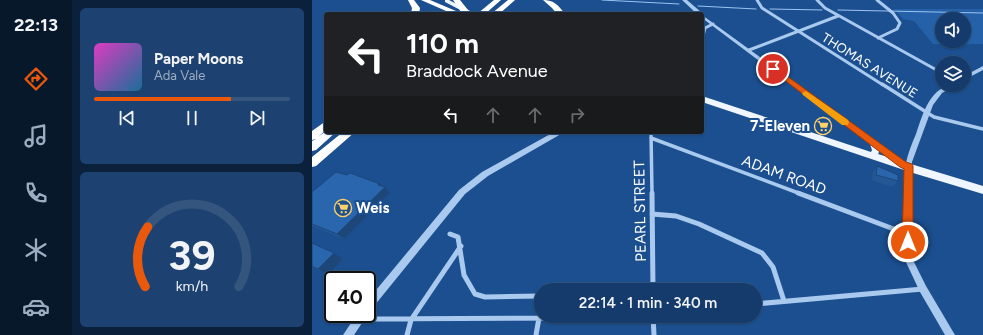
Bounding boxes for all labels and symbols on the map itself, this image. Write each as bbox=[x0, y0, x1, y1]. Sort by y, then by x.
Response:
street label: THOMAS AVENUE bbox=[819, 30, 920, 101]
pin bbox=[756, 52, 790, 86]
supermarket icon: 7-Eleven bbox=[813, 116, 833, 136]
place label: 7-Eleven bbox=[750, 117, 810, 135]
street label: ADAM ROAD bbox=[739, 151, 829, 199]
street label: PEARL STREET bbox=[630, 159, 650, 262]
supermarket icon: Weis bbox=[333, 198, 353, 218]
place label: Weis bbox=[356, 199, 389, 217]
position arrow bbox=[887, 221, 929, 263]
speed limit sign: 40 bbox=[324, 271, 376, 323]

